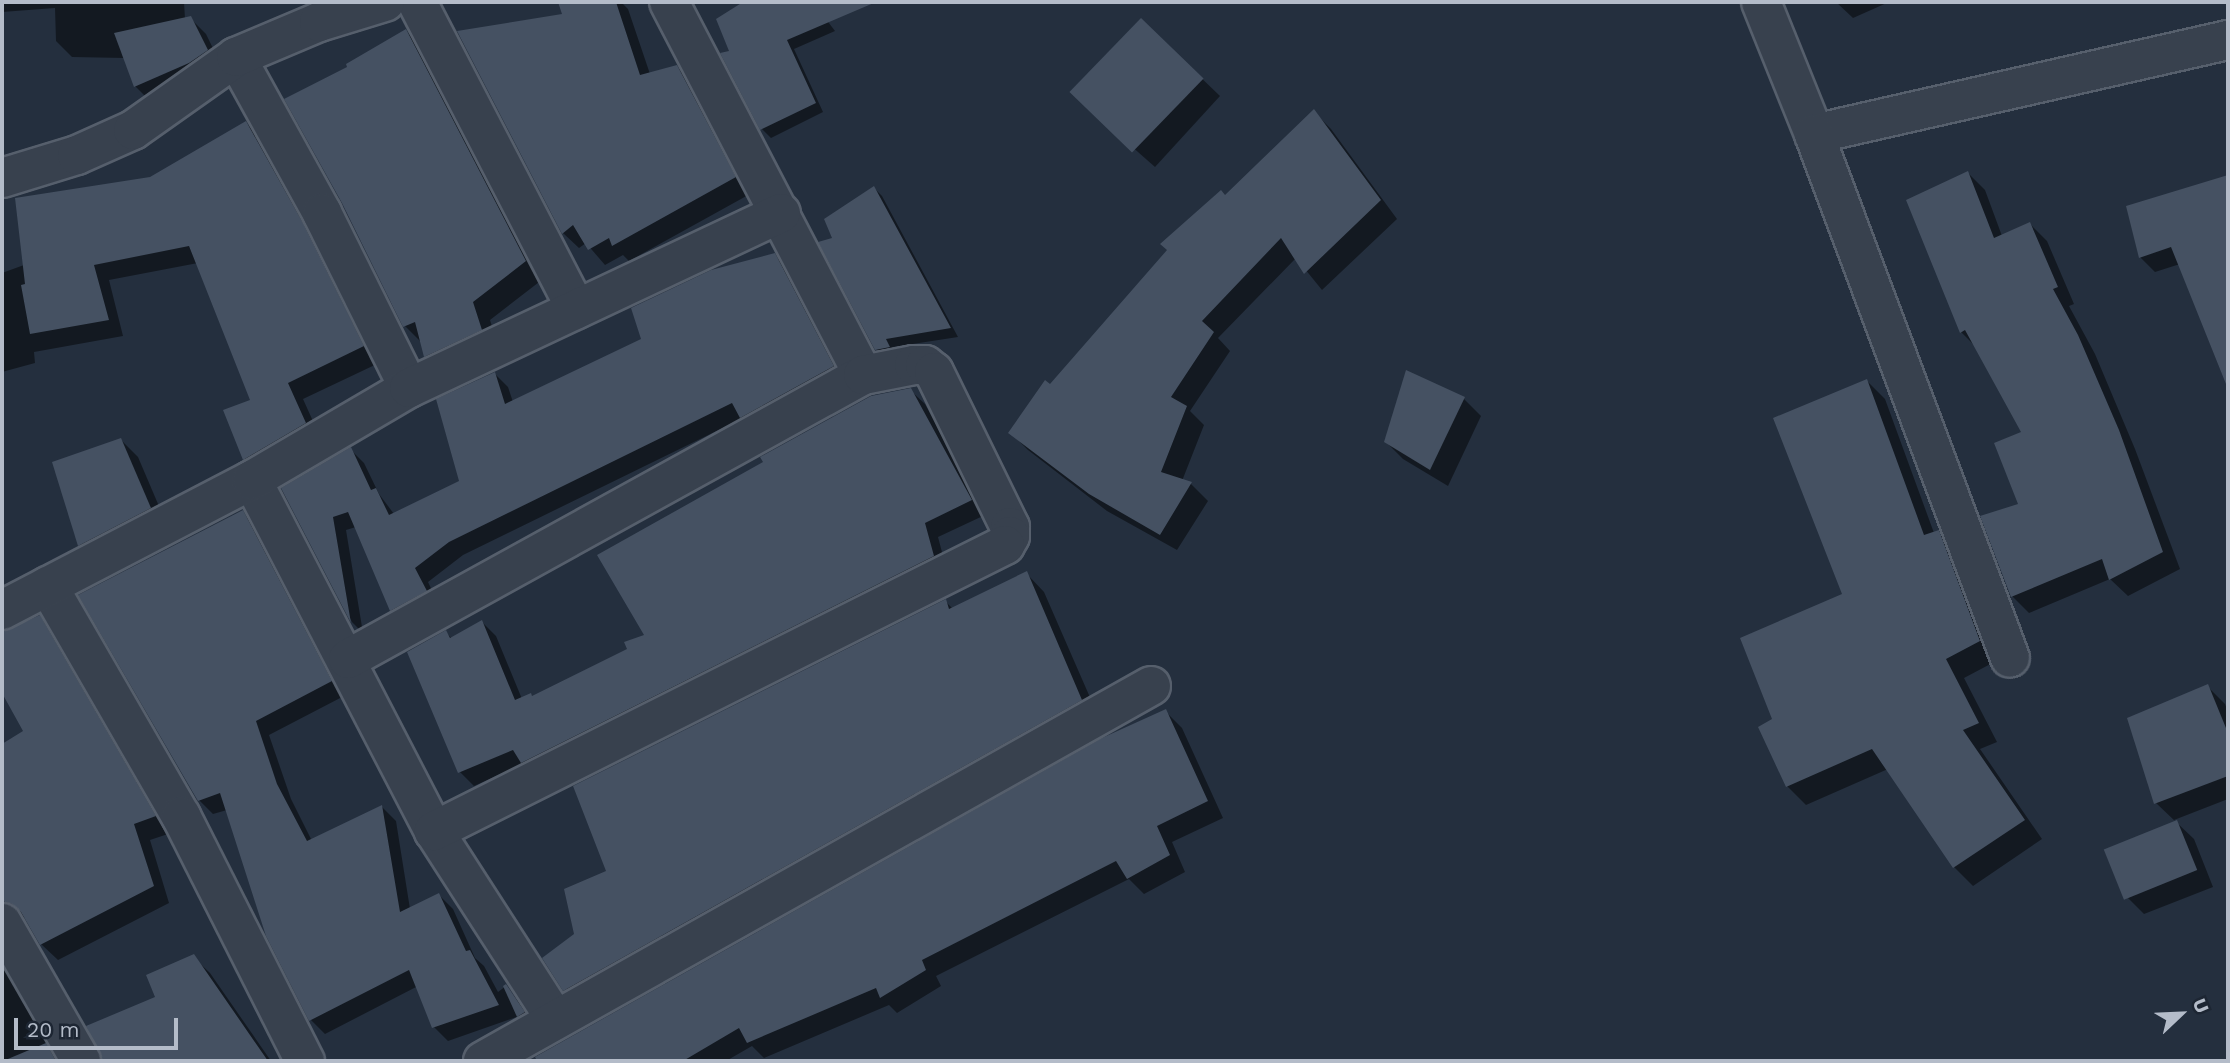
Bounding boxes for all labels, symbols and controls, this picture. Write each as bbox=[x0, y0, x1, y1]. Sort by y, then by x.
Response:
north arrow bbox=[2146, 979, 2216, 1049]
text: U bbox=[2188, 995, 2214, 1016]
scale bar bbox=[18, 1004, 182, 1048]
text: 20 m bbox=[27, 1017, 79, 1042]

